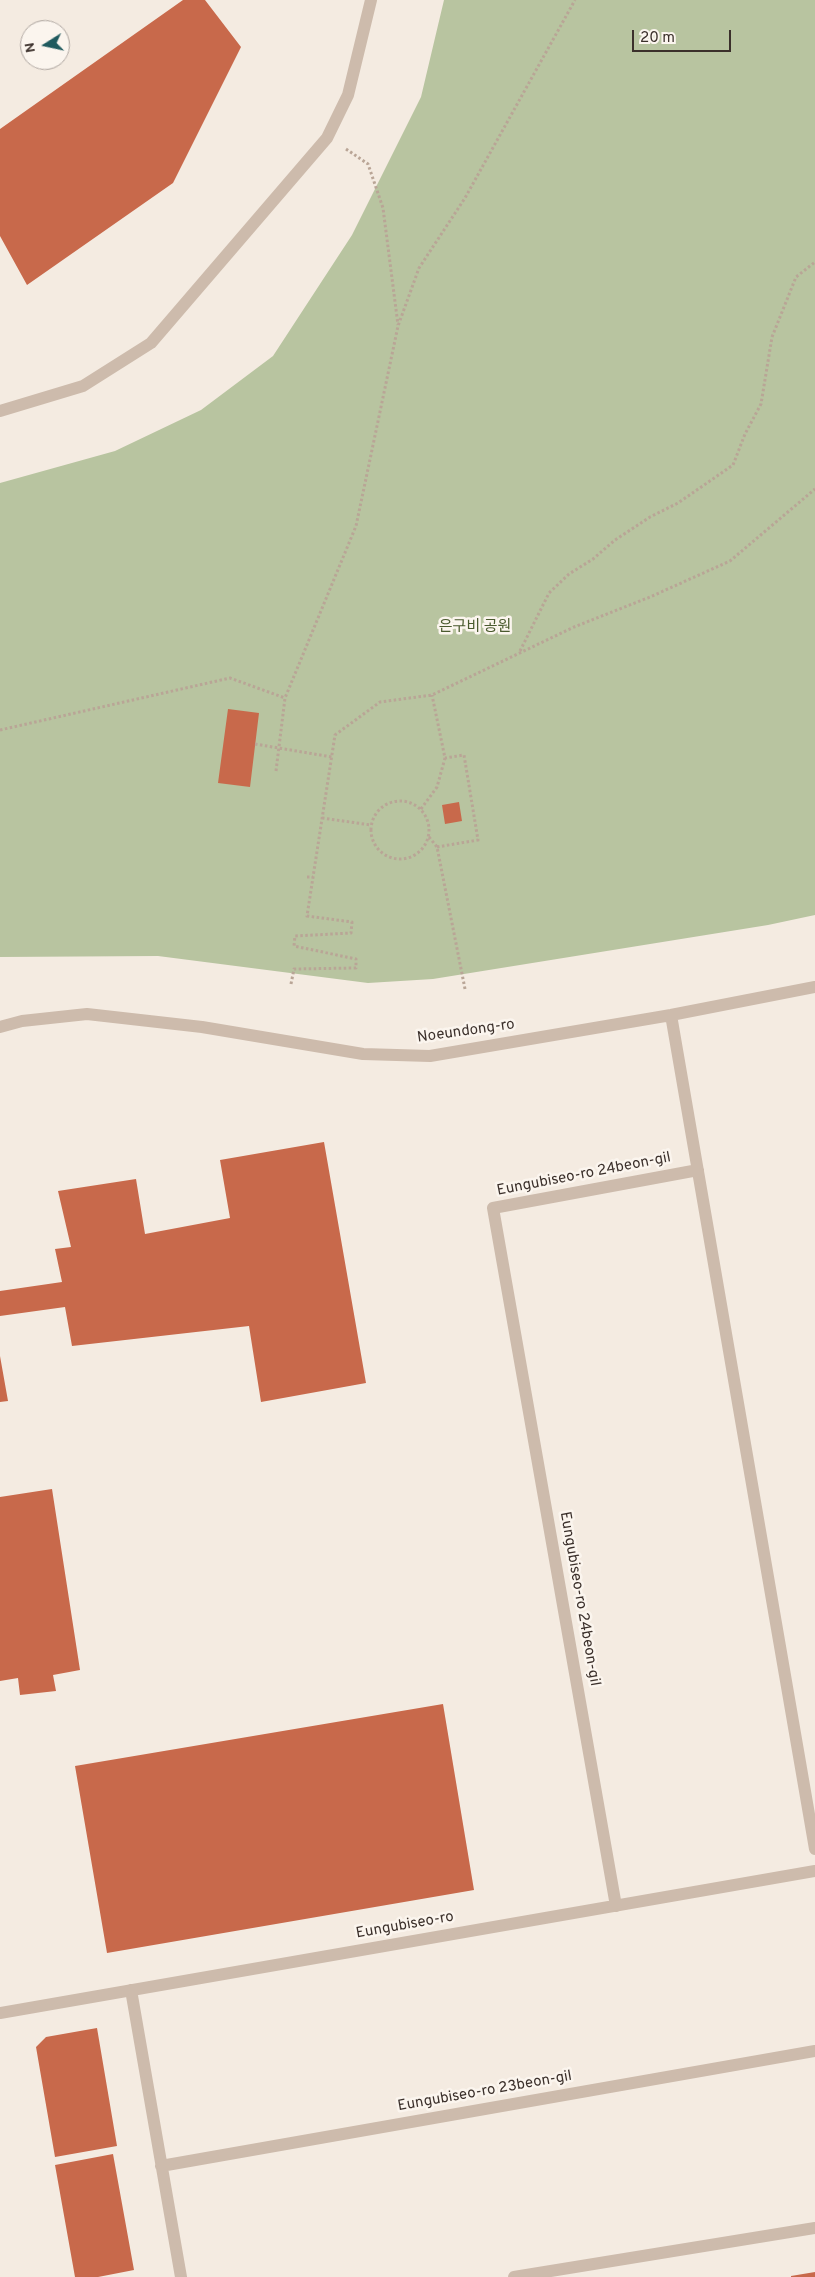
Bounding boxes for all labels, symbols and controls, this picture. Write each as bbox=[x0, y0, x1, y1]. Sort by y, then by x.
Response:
north arrow bbox=[20, 20, 70, 70]
scale bar bbox=[635, 20, 734, 52]
text: 20 m bbox=[640, 29, 675, 48]
text: N bbox=[21, 41, 40, 54]
park label: 은구비 공원 bbox=[439, 619, 511, 637]
street label: Noeundong-ro bbox=[416, 1016, 516, 1048]
street label: Eungubiseo-ro 24beon-gil bbox=[496, 1149, 672, 1201]
street label: Eungubiseo-ro 24beon-gil bbox=[555, 1510, 603, 1688]
street label: Eungubiseo-ro bbox=[355, 1909, 455, 1943]
street label: Eungubiseo-ro 23beon-gil bbox=[397, 2068, 573, 2116]

